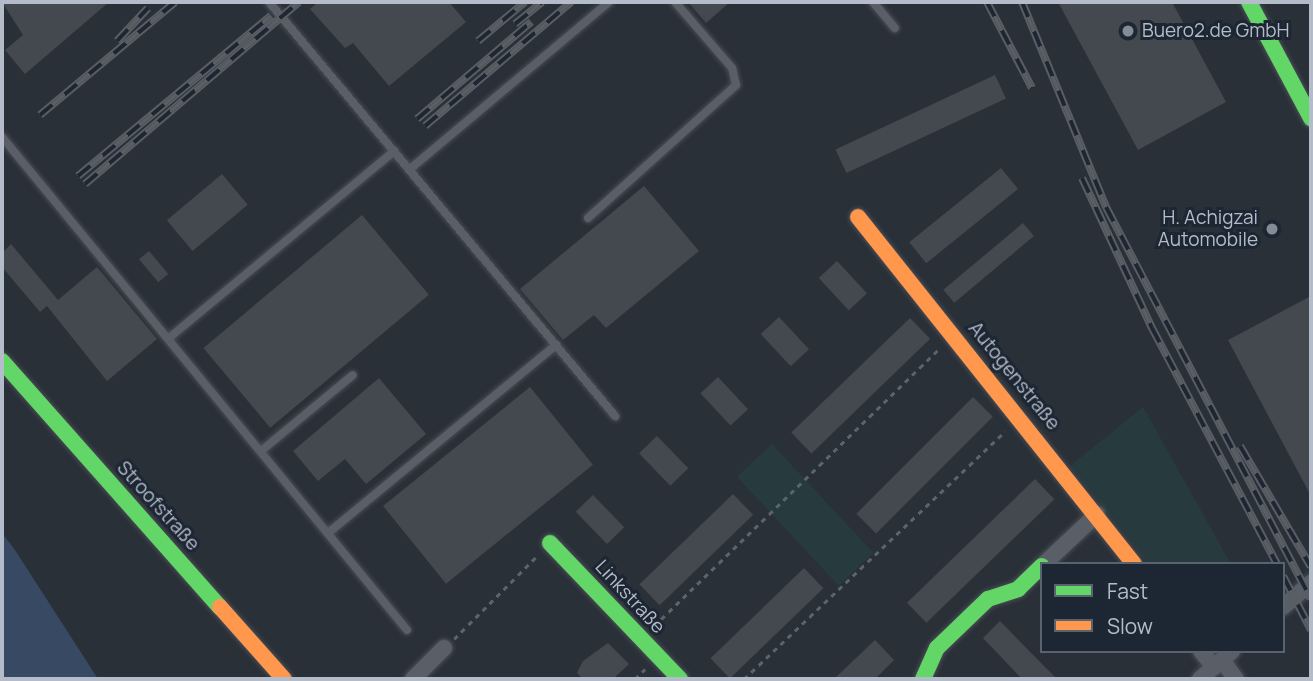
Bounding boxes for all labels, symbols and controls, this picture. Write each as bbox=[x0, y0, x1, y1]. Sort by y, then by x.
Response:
place label: Buero2.de GmbH bbox=[1142, 20, 1290, 42]
marker: Buero2.de GmbH bbox=[1120, 23, 1136, 39]
place label: H. Achigzai Automobile bbox=[1158, 207, 1258, 251]
marker: H. Achigzai Automobile bbox=[1264, 221, 1280, 237]
street label: Autogenstraße bbox=[964, 317, 1064, 435]
street label: Stroofstraße bbox=[112, 457, 204, 555]
street label: Linkstraße bbox=[590, 556, 670, 638]
legend bbox=[1040, 562, 1285, 653]
text: Fast bbox=[1107, 577, 1148, 605]
text: Slow bbox=[1107, 612, 1153, 640]

